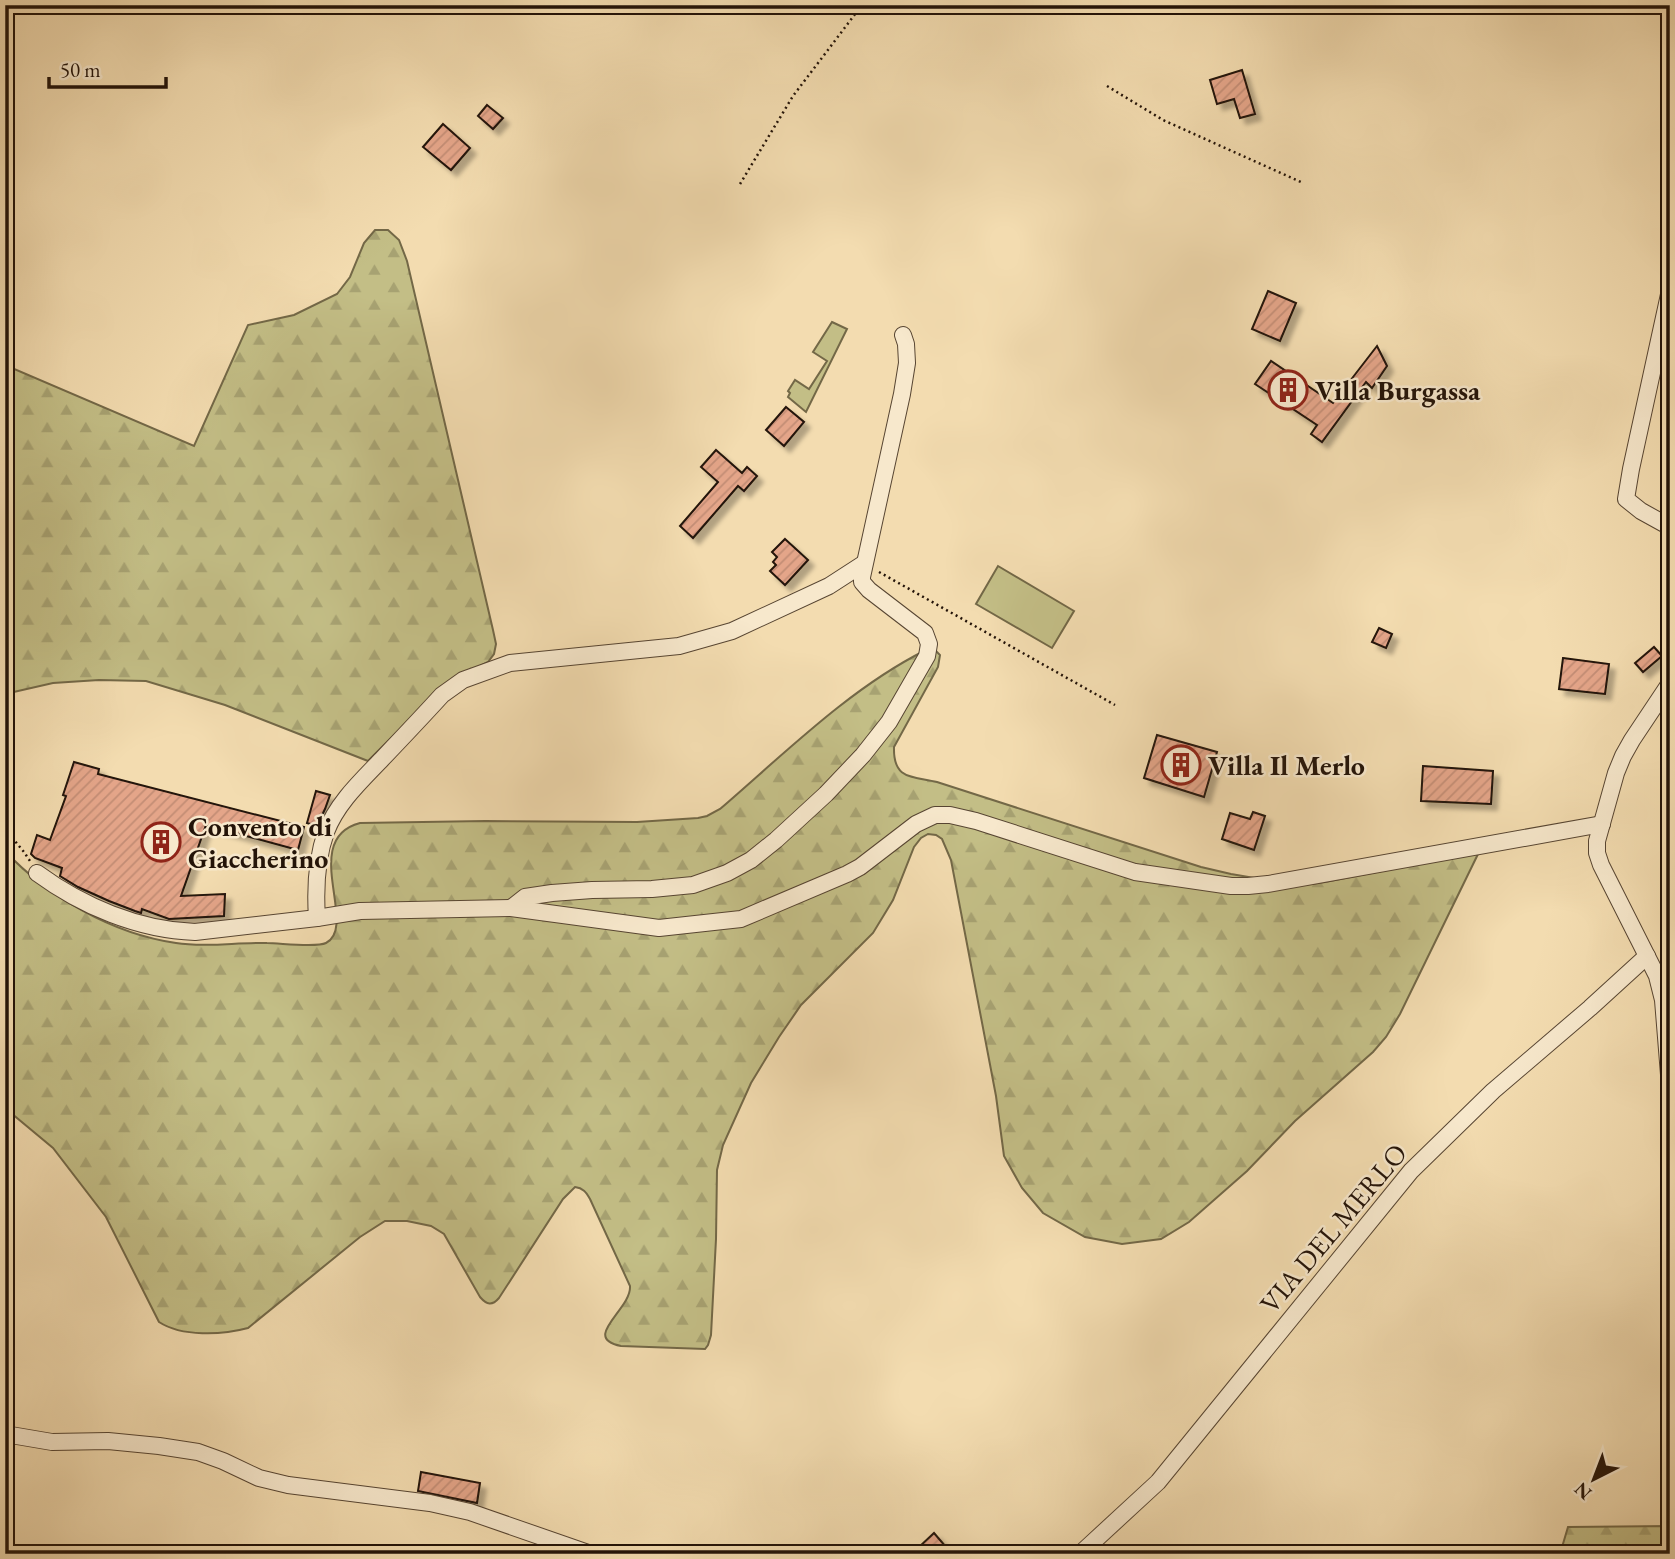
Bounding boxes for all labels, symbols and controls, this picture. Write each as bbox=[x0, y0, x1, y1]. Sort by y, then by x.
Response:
scale bar bbox=[49, 46, 166, 90]
text: 50 m bbox=[60, 56, 101, 83]
building icon: Villa Burgassa bbox=[1267, 369, 1309, 411]
place label: Villa Burgassa bbox=[1315, 372, 1481, 408]
building icon: Villa Il Merlo bbox=[1160, 744, 1202, 786]
place label: Villa Il Merlo bbox=[1208, 747, 1365, 783]
place label: Convento di Giaccherino bbox=[188, 808, 332, 876]
building icon: Convento di Giaccherino bbox=[140, 821, 182, 863]
street label: VIA DEL MERLO bbox=[1251, 1136, 1415, 1320]
north arrow bbox=[1560, 1444, 1630, 1514]
text: N bbox=[1568, 1476, 1597, 1506]

